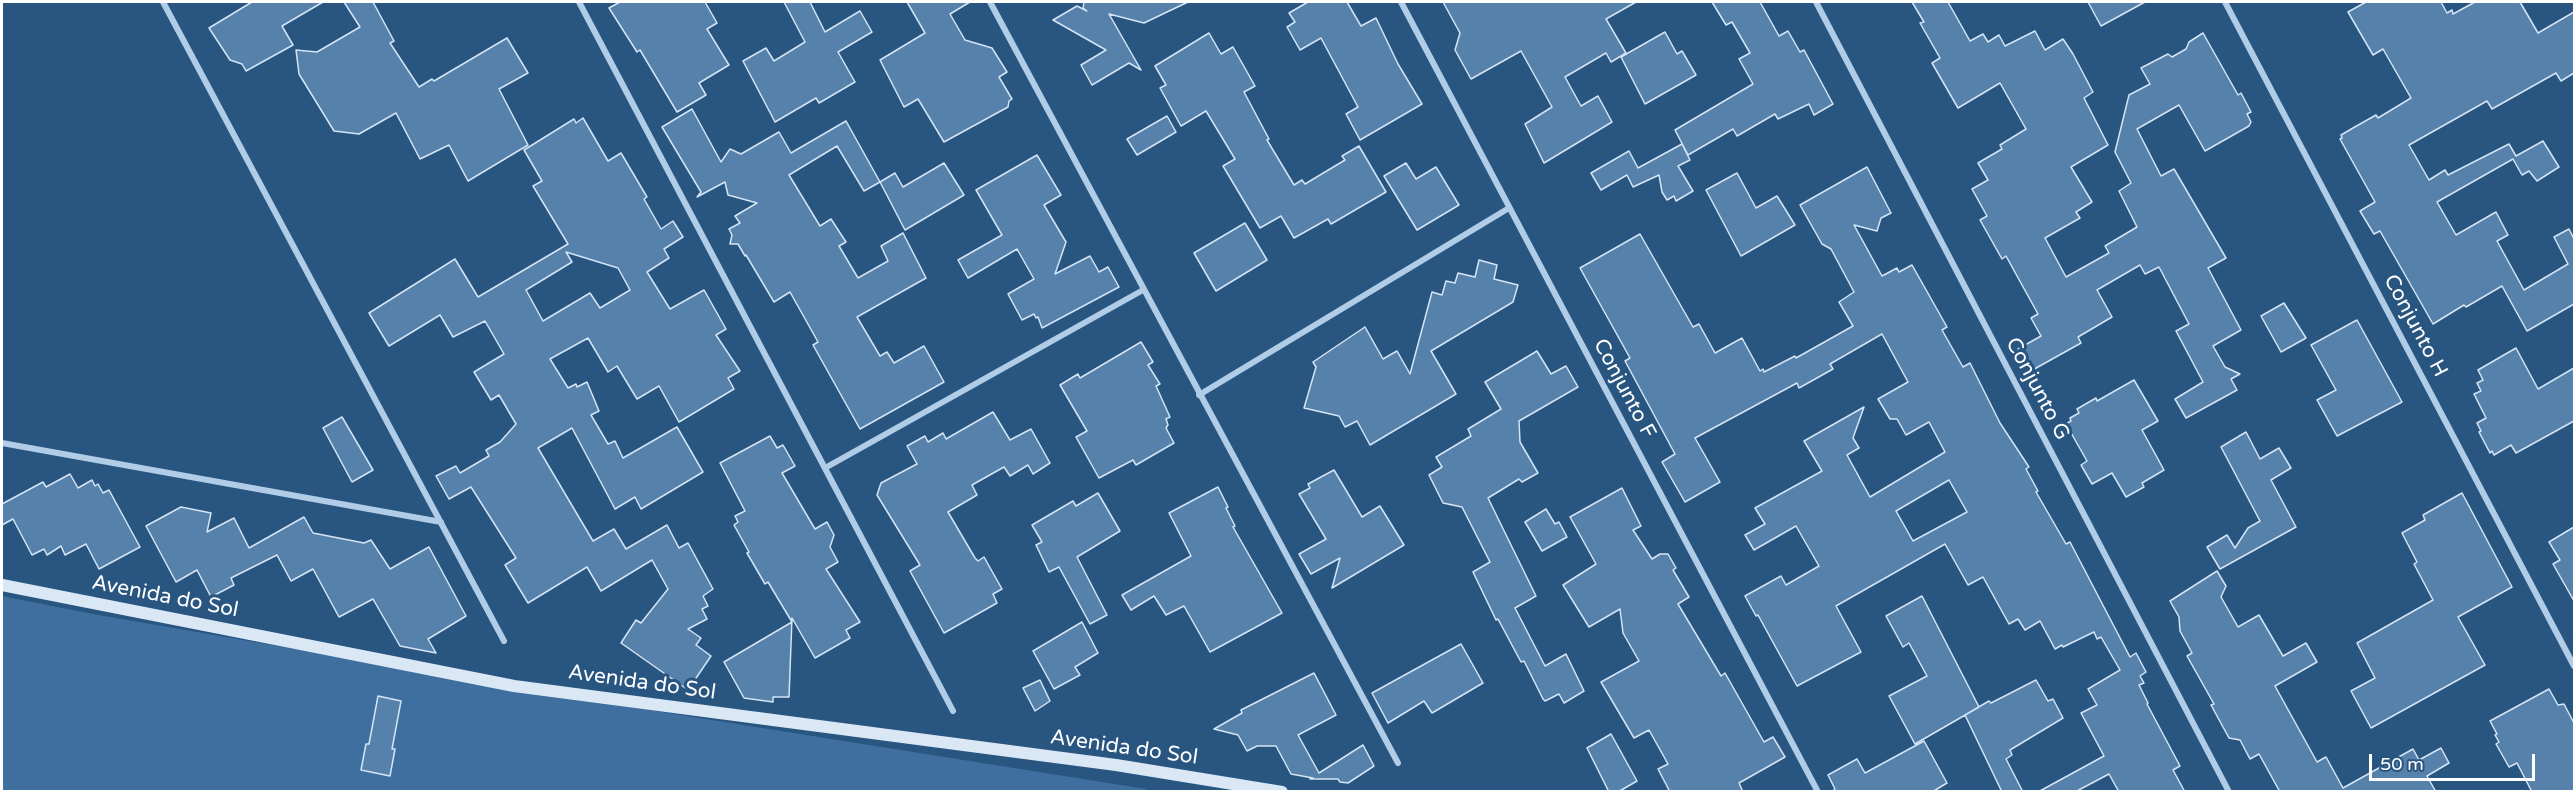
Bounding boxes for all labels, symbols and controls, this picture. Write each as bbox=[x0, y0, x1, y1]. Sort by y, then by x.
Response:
street label: Conjunto H bbox=[2377, 270, 2453, 382]
street label: Conjunto G bbox=[1999, 333, 2075, 445]
street label: Conjunto F bbox=[1587, 335, 1661, 443]
street label: Avenida do Sol bbox=[90, 570, 240, 624]
street label: Avenida do Sol bbox=[567, 660, 717, 706]
street label: Avenida do Sol bbox=[1049, 725, 1199, 771]
scale bar bbox=[2372, 742, 2538, 780]
text: 50 m bbox=[2380, 753, 2424, 775]

